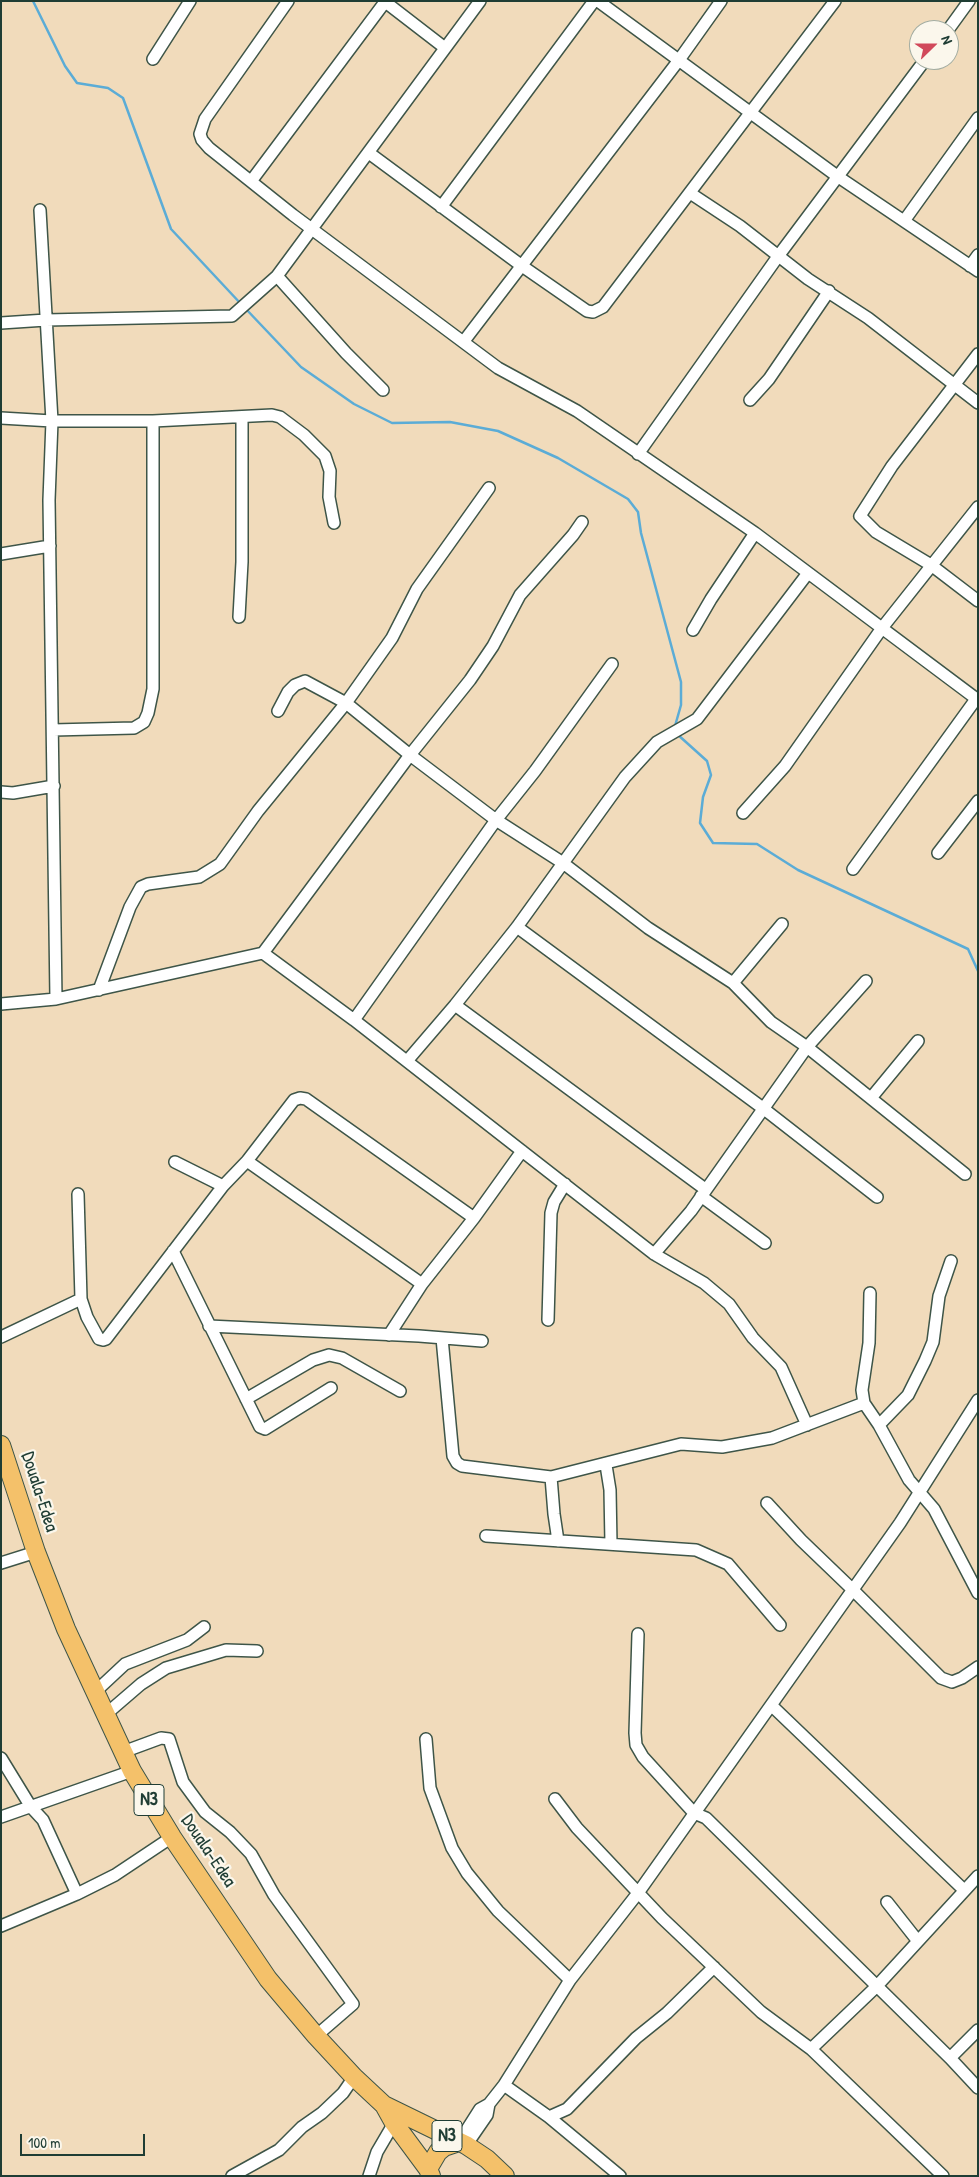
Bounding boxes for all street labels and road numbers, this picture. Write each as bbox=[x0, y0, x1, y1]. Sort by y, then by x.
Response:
street label: Douala-Edea bbox=[15, 1449, 63, 1535]
road number: N3 bbox=[134, 1784, 164, 1816]
street label: Douala-Edea bbox=[175, 1810, 241, 1892]
road number: N3 bbox=[432, 2120, 462, 2152]

